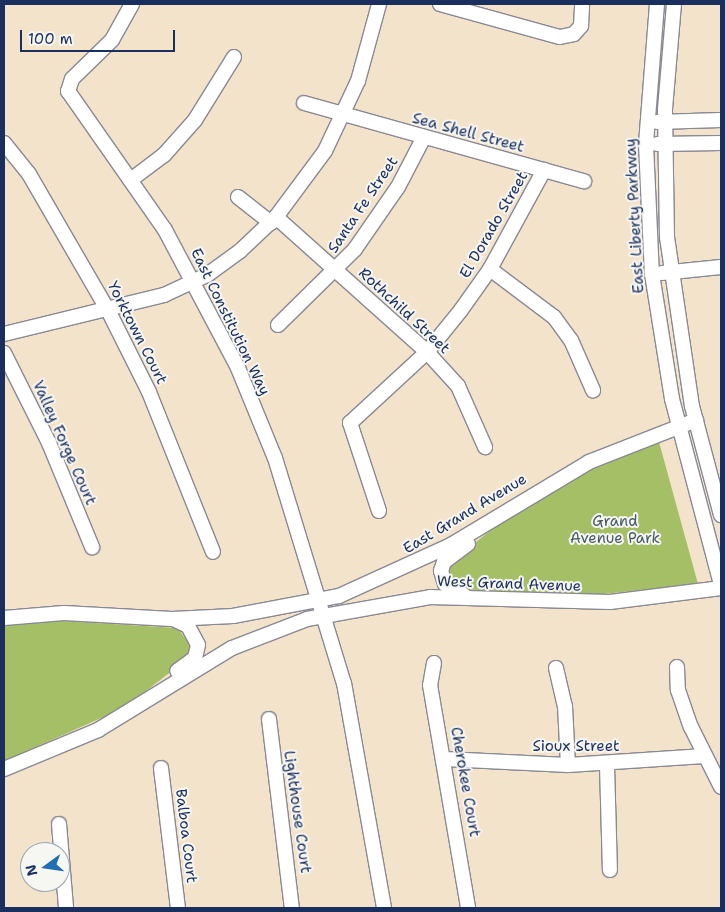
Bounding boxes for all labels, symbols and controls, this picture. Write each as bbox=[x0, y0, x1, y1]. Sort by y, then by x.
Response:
scale bar bbox=[22, 20, 178, 52]
text: 100 m bbox=[28, 29, 73, 49]
street label: Sea Shell Street bbox=[410, 109, 526, 157]
street label: East Liberty Parkway bbox=[622, 138, 648, 294]
street label: Santa Fe Street bbox=[324, 153, 402, 257]
street label: El Dorado Street bbox=[456, 168, 532, 282]
street label: East Constitution Way bbox=[186, 245, 274, 399]
street label: Rothchild Street bbox=[355, 264, 453, 358]
street label: Yorktown Court bbox=[103, 278, 171, 388]
street label: Valley Forge Court bbox=[28, 378, 100, 508]
street label: East Grand Avenue bbox=[400, 470, 530, 558]
park label: Grand Avenue Park bbox=[570, 512, 660, 547]
street label: West Grand Avenue bbox=[437, 572, 581, 596]
street label: Cherokee Court bbox=[446, 726, 484, 838]
street label: Sioux Street bbox=[532, 738, 620, 756]
street label: Lighthouse Court bbox=[279, 750, 315, 874]
street label: Balboa Court bbox=[171, 788, 201, 884]
north arrow bbox=[20, 842, 70, 892]
text: N bbox=[21, 863, 41, 878]

